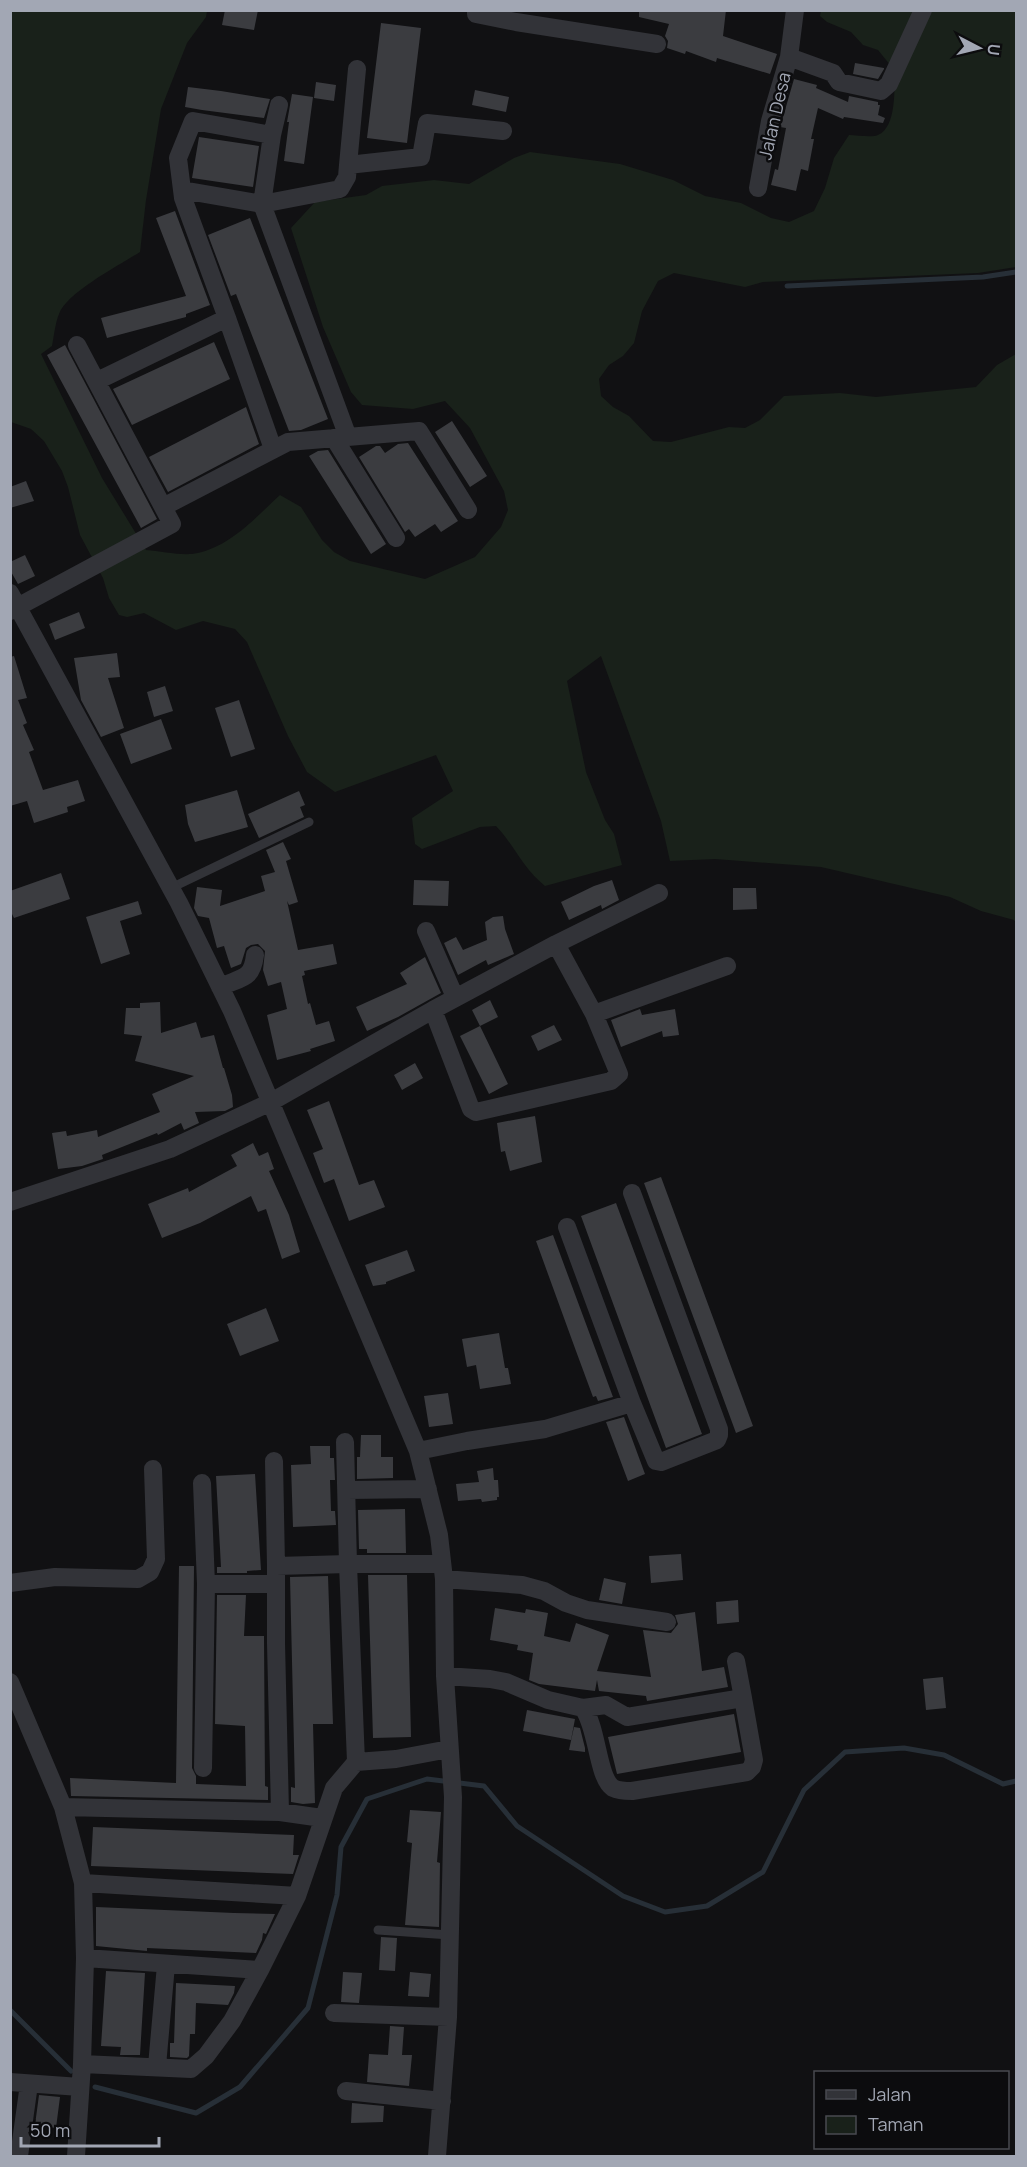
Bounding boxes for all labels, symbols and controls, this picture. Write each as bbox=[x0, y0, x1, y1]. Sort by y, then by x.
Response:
north arrow bbox=[949, 18, 1009, 78]
text: U bbox=[982, 43, 1006, 57]
street label: Jalan Desa bbox=[752, 70, 796, 162]
legend bbox=[814, 2071, 1009, 2149]
text: Jalan bbox=[868, 2082, 911, 2106]
scale bar bbox=[21, 2110, 159, 2148]
text: Taman bbox=[868, 2112, 923, 2136]
text: 50 m bbox=[30, 2118, 70, 2142]

